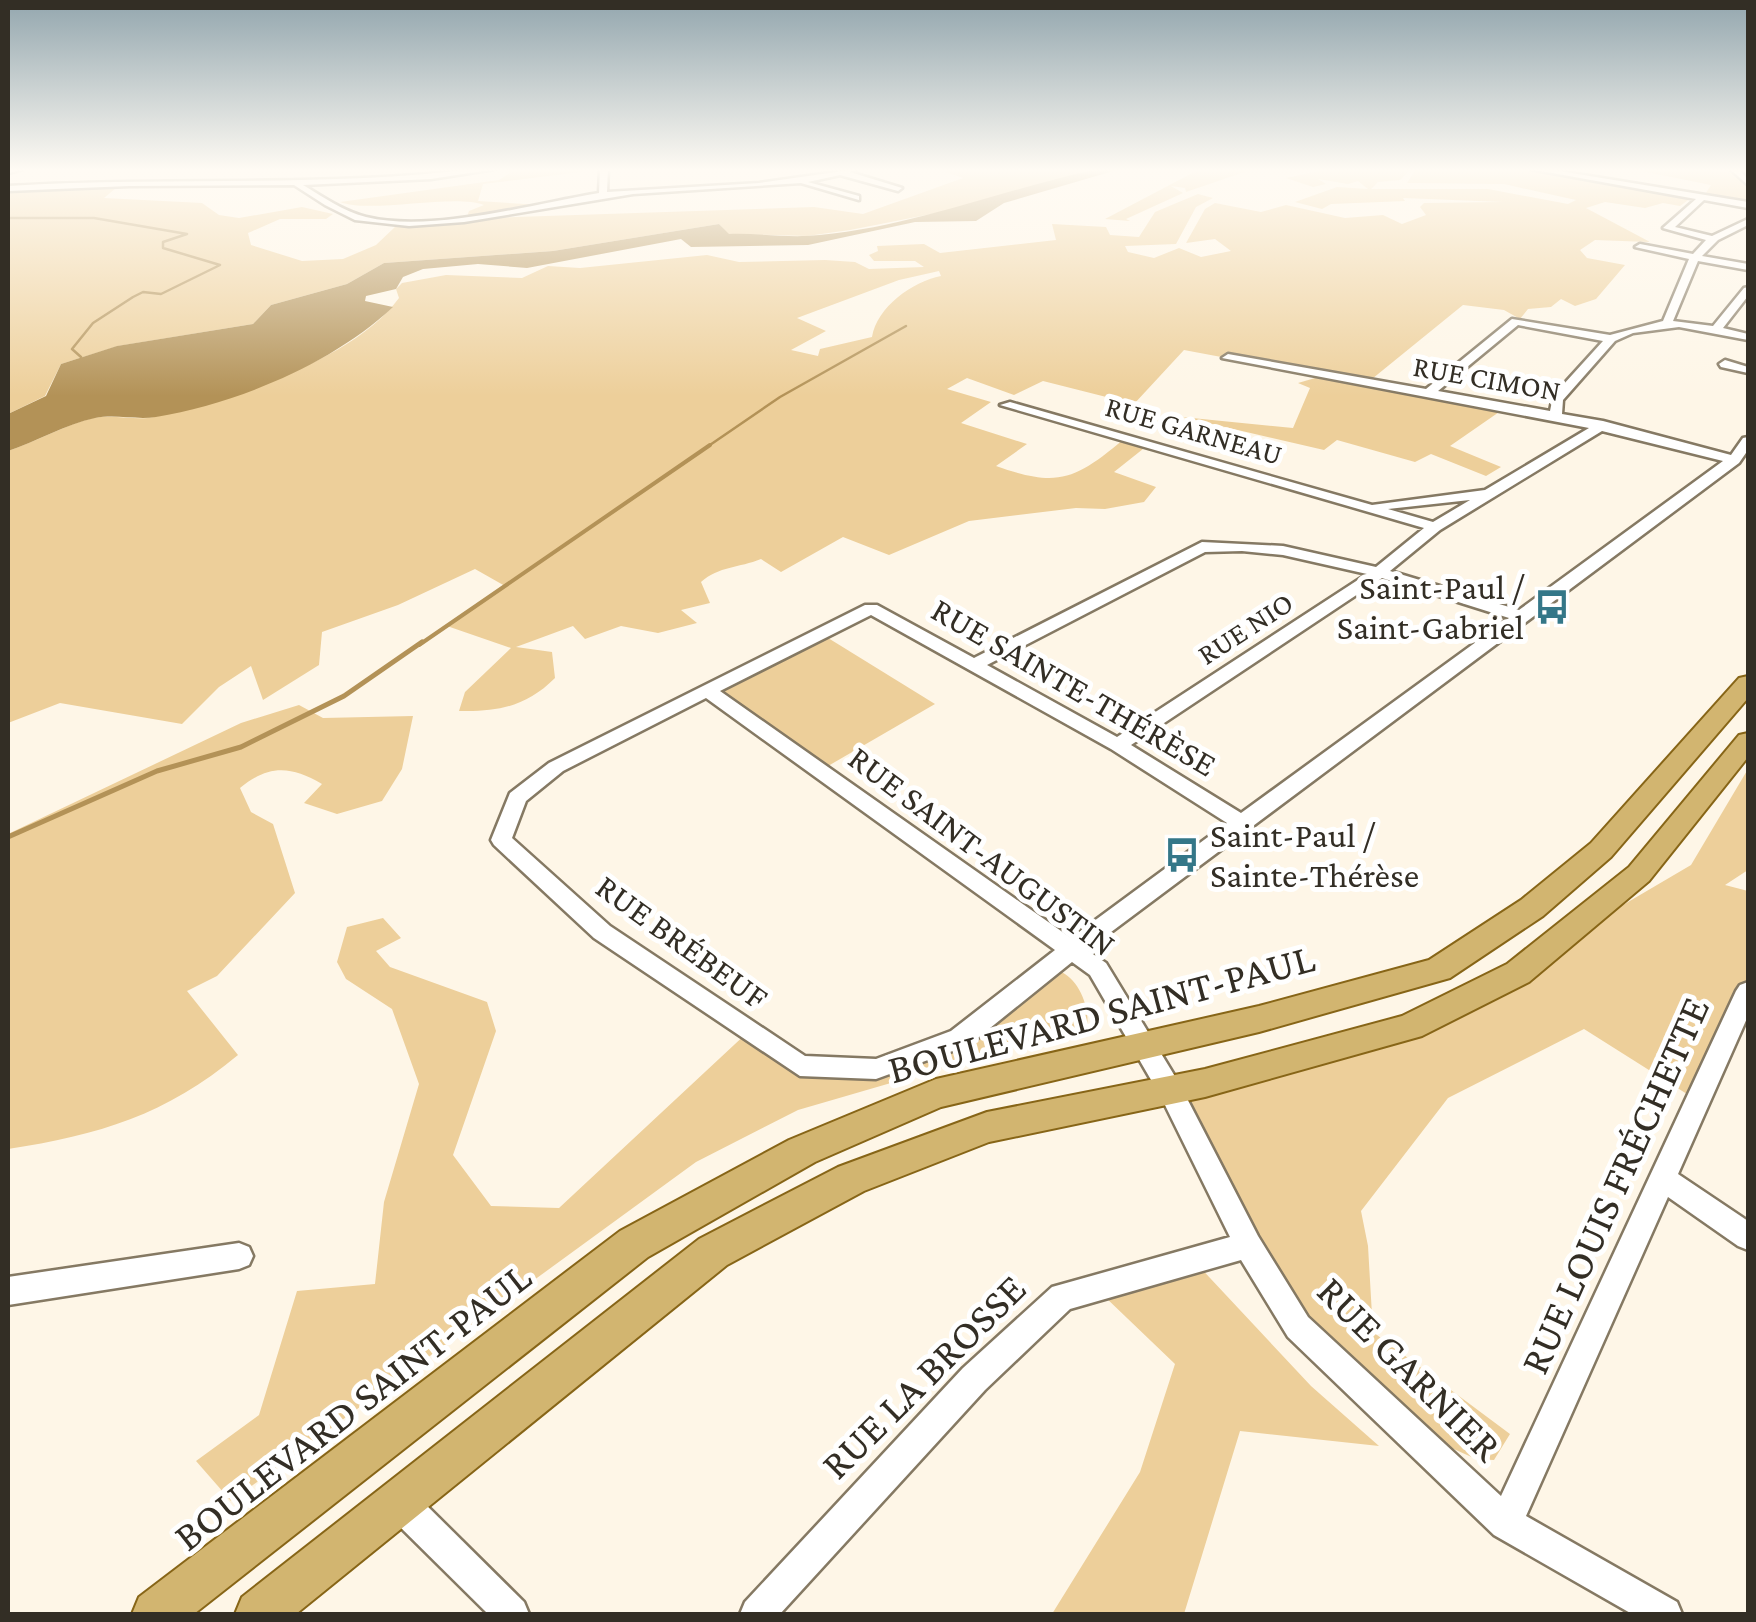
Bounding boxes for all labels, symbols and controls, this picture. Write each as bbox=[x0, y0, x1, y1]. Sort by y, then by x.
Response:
street label: RUE CIMON bbox=[1411, 349, 1563, 407]
street label: RUE GARNEAU bbox=[1102, 389, 1286, 471]
place label: Saint-Paul / Saint-Gabriel bbox=[1337, 568, 1525, 647]
street label: RUE NIO bbox=[1191, 585, 1299, 671]
bus stop icon: Saint-Paul / Saint-Gabriel bbox=[1533, 588, 1571, 626]
street label: RUE SAINTE-THÉRÈSE bbox=[925, 590, 1223, 784]
street label: RUE SAINT-AUGUSTIN bbox=[841, 738, 1123, 964]
place label: Saint-Paul / Sainte-Thérèse bbox=[1210, 816, 1419, 895]
bus stop icon: Saint-Paul / Sainte-Thérèse bbox=[1163, 836, 1201, 874]
street label: RUE BRÉBEUF bbox=[589, 867, 775, 1017]
street label: BOULEVARD SAINT-PAUL bbox=[883, 933, 1319, 1093]
street label: RUE LOUIS FRÉCHETTE bbox=[1510, 989, 1718, 1381]
street label: BOULEVARD SAINT-PAUL bbox=[164, 1252, 540, 1560]
street label: RUE LA BROSSE bbox=[811, 1264, 1035, 1488]
street label: RUE GARNIER bbox=[1308, 1266, 1512, 1470]

